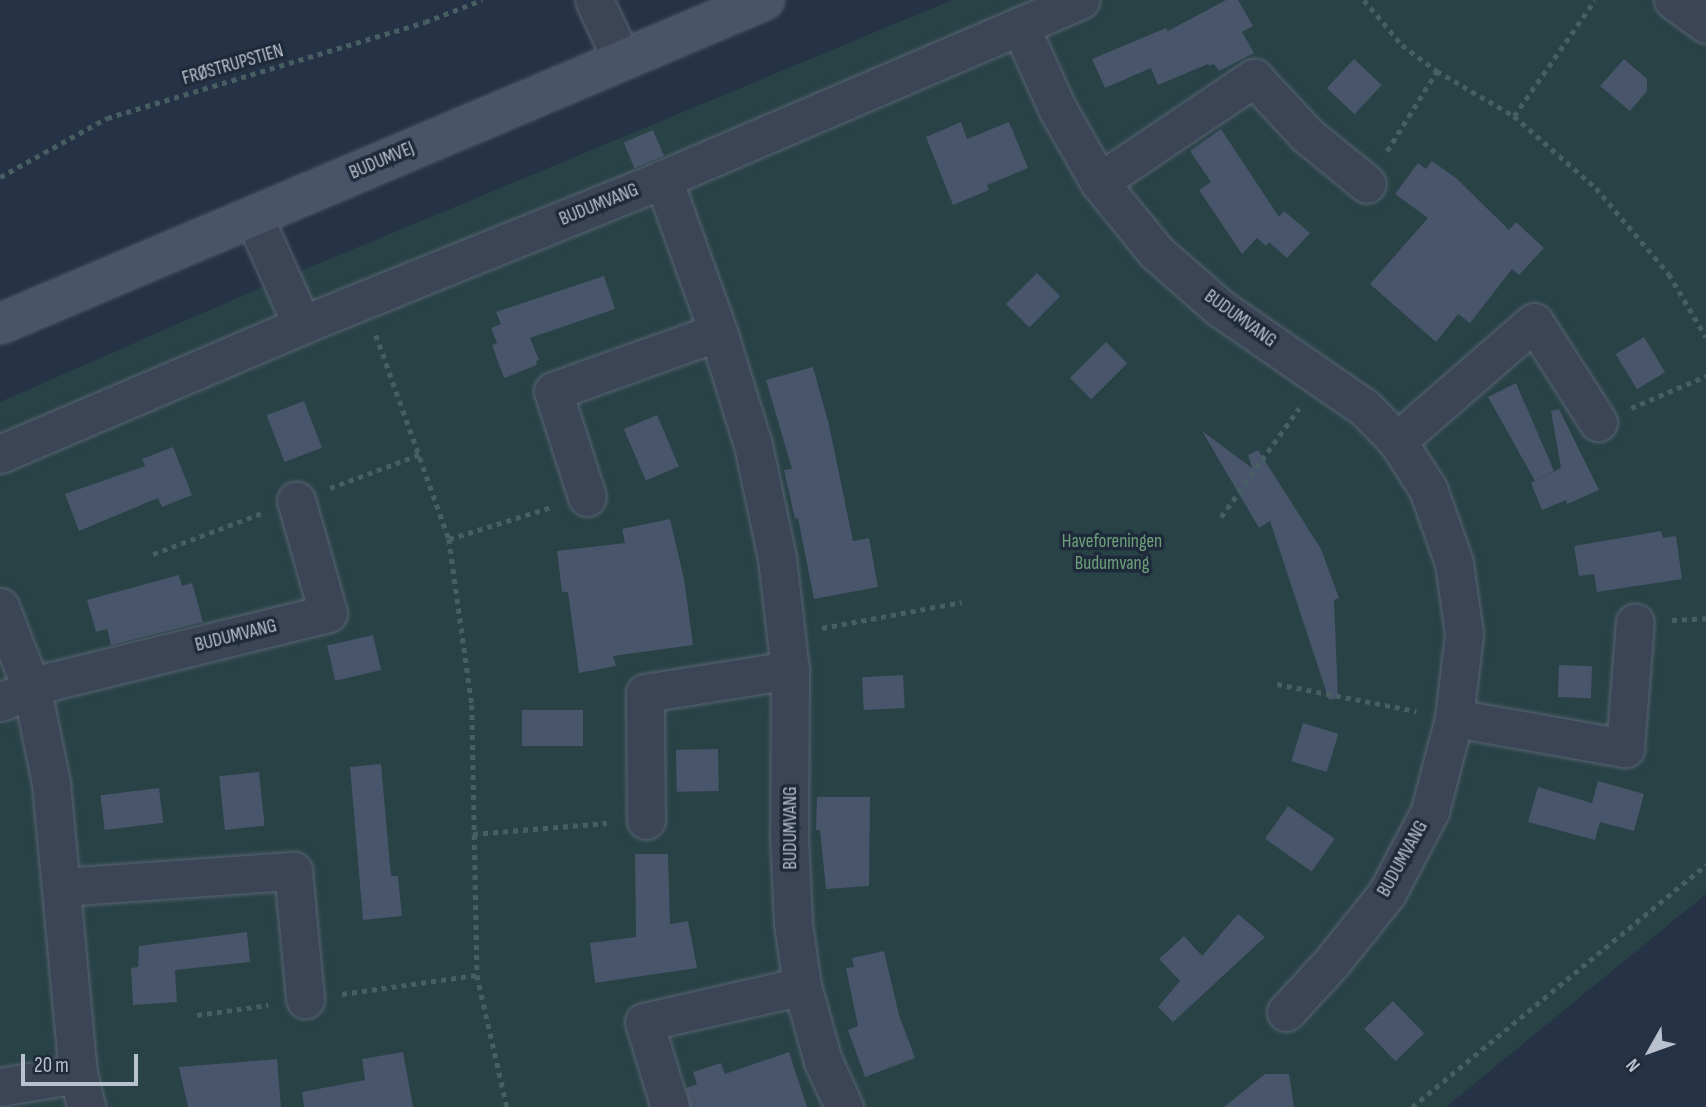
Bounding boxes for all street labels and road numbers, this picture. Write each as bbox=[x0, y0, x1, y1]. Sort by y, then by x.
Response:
street label: FRØSTRUPSTIEN bbox=[180, 40, 286, 90]
street label: BUDUMVEJ bbox=[346, 137, 418, 185]
street label: BUDUMVANG bbox=[556, 179, 642, 231]
street label: BUDUMVANG bbox=[1200, 285, 1280, 353]
street label: BUDUMVANG bbox=[193, 615, 279, 657]
street label: BUDUMVANG bbox=[780, 786, 802, 870]
street label: BUDUMVANG bbox=[1373, 817, 1433, 901]

